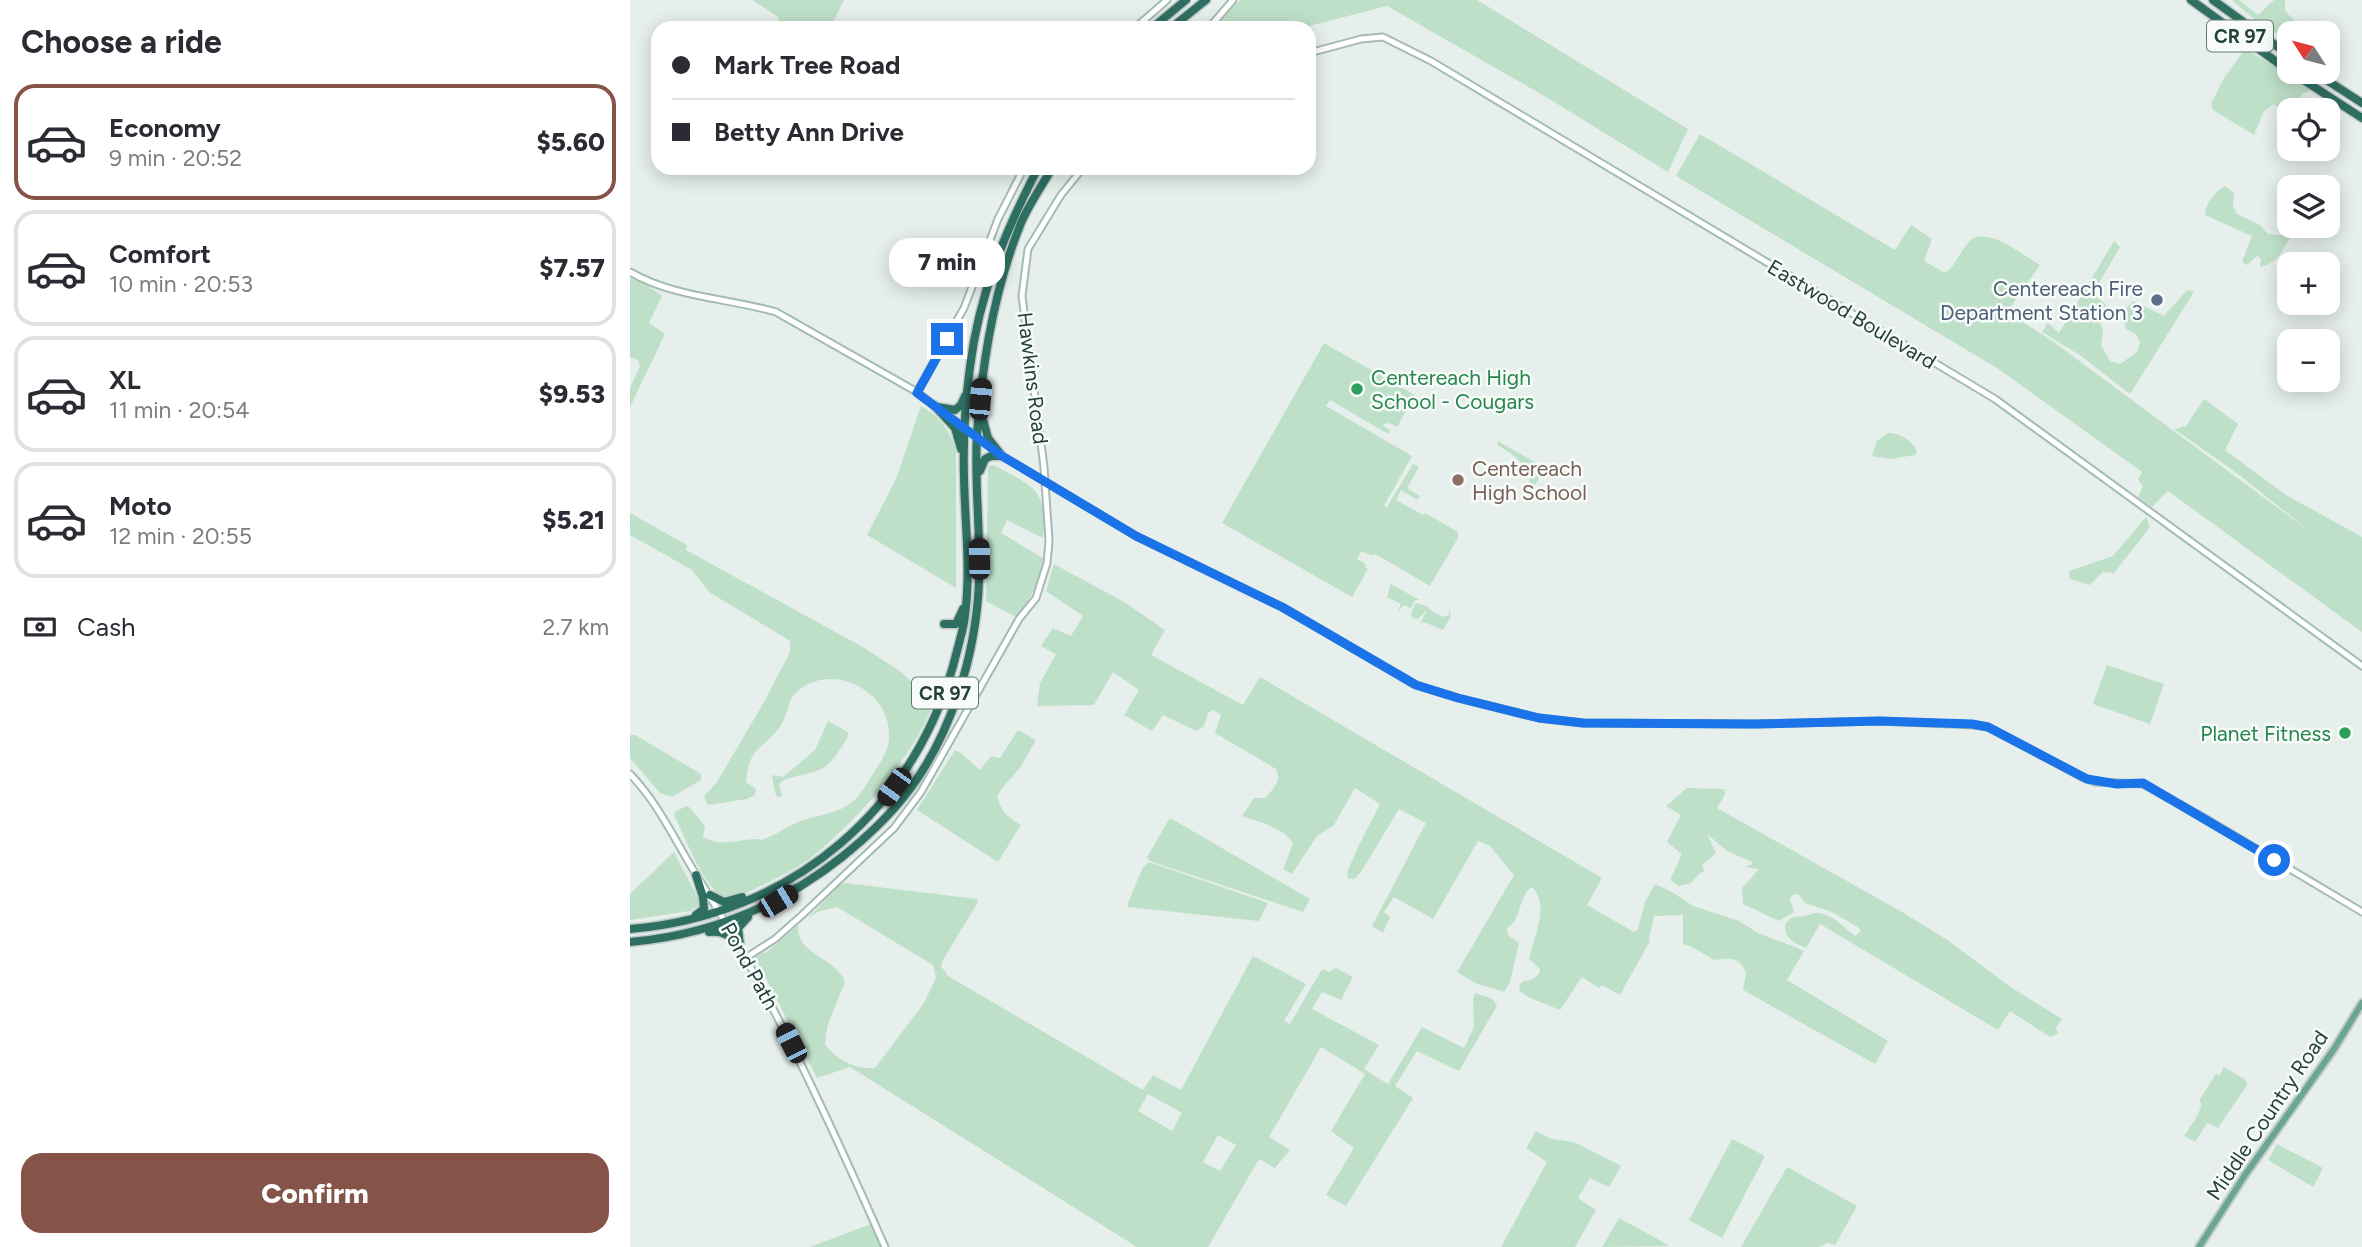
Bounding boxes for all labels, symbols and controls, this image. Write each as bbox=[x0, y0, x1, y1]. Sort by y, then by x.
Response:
road number: CR 97 bbox=[2207, 20, 2273, 52]
north arrow bbox=[2277, 21, 2340, 84]
map controls bbox=[2277, 21, 2340, 392]
text: Choose a ride bbox=[21, 23, 222, 61]
text: Mark Tree Road bbox=[714, 49, 900, 81]
button: locate bbox=[2277, 98, 2340, 161]
icon: car bbox=[25, 111, 88, 174]
text: Economy bbox=[109, 112, 221, 144]
text: Betty Ann Drive bbox=[714, 116, 904, 148]
text: $5.60 bbox=[536, 126, 605, 158]
text: 9 min · 20:52 bbox=[109, 144, 242, 172]
button: layers bbox=[2277, 175, 2340, 238]
icon: car bbox=[25, 237, 88, 300]
text: Comfort bbox=[109, 238, 211, 270]
callout: 7 min bbox=[889, 238, 1005, 286]
text: 7 min bbox=[918, 248, 976, 276]
text: $7.57 bbox=[539, 252, 605, 284]
button: + bbox=[2277, 252, 2340, 315]
street label: Eastwood Boulevard bbox=[1763, 254, 1941, 374]
text: 10 min · 20:53 bbox=[109, 270, 253, 298]
place label: Centereach Fire Department Station 3 bbox=[1940, 276, 2143, 325]
marker: Centereach Fire Department Station 3 bbox=[2149, 292, 2165, 308]
street label: Hawkins Road bbox=[1012, 311, 1054, 445]
route end bbox=[931, 323, 963, 355]
button: − bbox=[2277, 329, 2340, 392]
icon: car bbox=[25, 363, 88, 426]
text: XL bbox=[109, 364, 141, 396]
place label: Centereach High School - Cougars bbox=[1371, 365, 1534, 414]
car bbox=[968, 377, 993, 421]
text: $9.53 bbox=[539, 378, 605, 410]
marker: Centereach High School - Cougars bbox=[1349, 381, 1365, 397]
text: 11 min · 20:54 bbox=[109, 396, 250, 424]
place label: Centereach High School bbox=[1472, 456, 1587, 505]
marker: Centereach High School bbox=[1450, 472, 1466, 488]
icon: car bbox=[25, 489, 88, 552]
text: Moto bbox=[109, 490, 172, 522]
text: $5.21 bbox=[542, 504, 605, 536]
text: 12 min · 20:55 bbox=[109, 522, 252, 550]
car bbox=[969, 538, 990, 580]
icon: cash bbox=[21, 608, 59, 646]
text: Cash bbox=[77, 611, 136, 643]
text: 2.7 km bbox=[543, 613, 609, 641]
road number: CR 97 bbox=[912, 678, 978, 708]
place label: Planet Fitness bbox=[2200, 721, 2331, 746]
marker: Planet Fitness bbox=[2337, 725, 2353, 741]
car bbox=[874, 764, 915, 810]
route start bbox=[2258, 844, 2290, 876]
car bbox=[755, 881, 802, 921]
street label: Pond Path bbox=[716, 918, 784, 1014]
car bbox=[773, 1020, 810, 1066]
street label: Middle Country Road bbox=[2201, 1026, 2333, 1204]
button: Confirm bbox=[21, 1153, 609, 1233]

